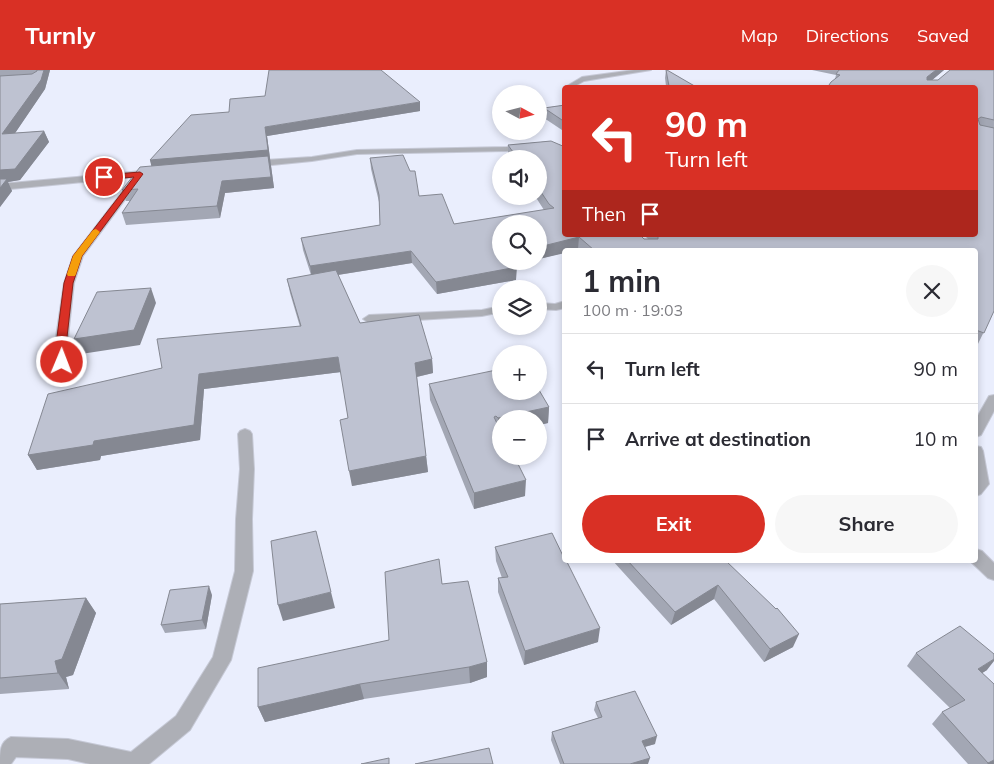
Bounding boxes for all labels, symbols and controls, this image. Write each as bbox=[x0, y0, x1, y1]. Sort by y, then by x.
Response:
text: Turnly bbox=[25, 20, 96, 50]
text: Map bbox=[741, 24, 778, 47]
text: Directions bbox=[806, 24, 889, 47]
text: Saved bbox=[917, 24, 969, 47]
north arrow bbox=[492, 85, 548, 140]
map controls bbox=[492, 85, 547, 465]
text: 90 m bbox=[665, 102, 748, 146]
icon: left bbox=[582, 105, 647, 170]
text: Turn left bbox=[665, 145, 748, 173]
button: sound bbox=[492, 150, 547, 205]
pin bbox=[83, 156, 125, 198]
icon: arrive bbox=[90, 163, 118, 191]
icon: arrive bbox=[636, 200, 664, 228]
text: Then bbox=[582, 202, 626, 226]
button: search bbox=[492, 215, 547, 270]
text: 1 min bbox=[582, 262, 661, 300]
button: close bbox=[906, 265, 958, 317]
button: layers bbox=[492, 280, 547, 335]
text: 100 m · 19:03 bbox=[582, 300, 683, 320]
position arrow bbox=[35, 335, 87, 387]
button: + bbox=[492, 345, 547, 400]
icon: left bbox=[582, 355, 610, 383]
text: Turn left bbox=[625, 357, 700, 381]
text: 90 m bbox=[914, 357, 958, 381]
button: − bbox=[492, 410, 547, 465]
icon: arrive bbox=[582, 425, 610, 453]
text: Arrive at destination bbox=[625, 427, 811, 451]
text: 10 m bbox=[914, 427, 958, 451]
button: Exit bbox=[582, 495, 765, 553]
button: Share bbox=[775, 495, 958, 553]

